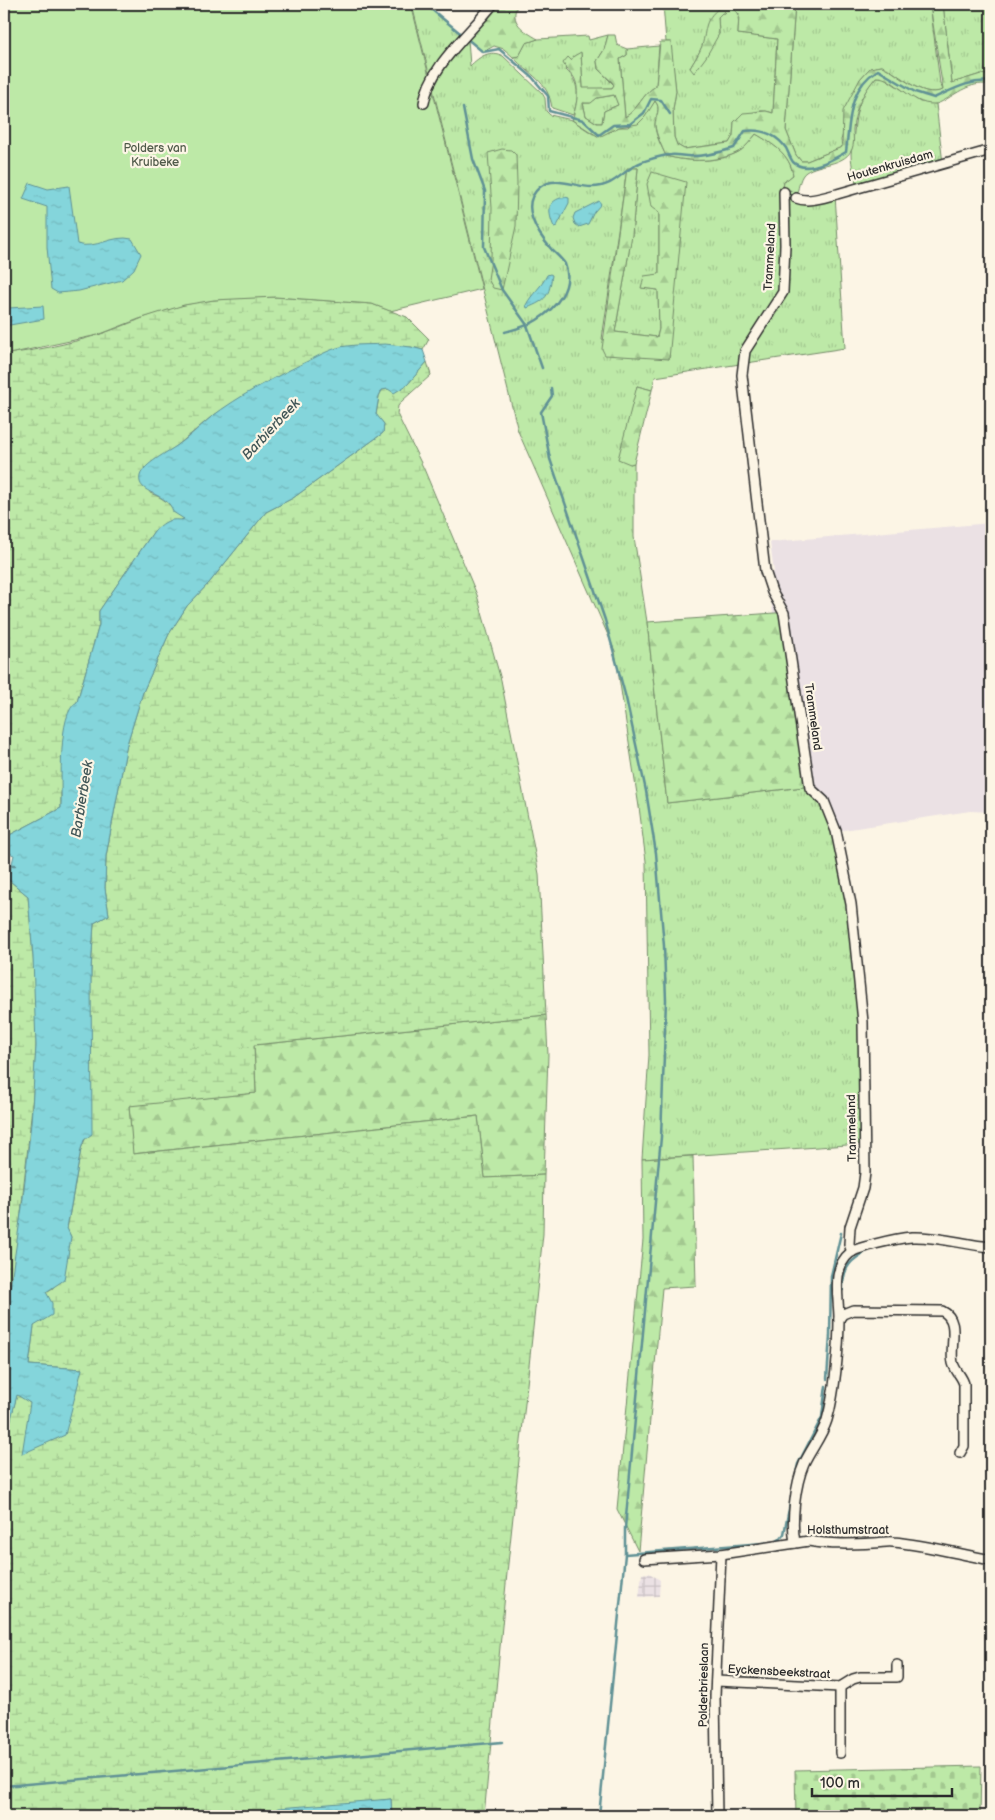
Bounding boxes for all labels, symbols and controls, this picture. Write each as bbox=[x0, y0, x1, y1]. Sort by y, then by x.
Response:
park label: Polders van Kruibeke bbox=[123, 141, 187, 170]
street label: Houtenkruisdam bbox=[845, 147, 935, 185]
street label: Trammeland bbox=[761, 223, 779, 291]
water label: Barbierbeek bbox=[238, 394, 304, 463]
street label: Trammeland bbox=[801, 683, 825, 752]
water label: Barbierbeek bbox=[68, 758, 97, 839]
street label: Trammeland bbox=[844, 1094, 860, 1162]
street label: Holsthumstraat bbox=[807, 1523, 889, 1538]
street label: Polderbrieslaan bbox=[696, 1642, 712, 1727]
street label: Eyckensbeekstraat bbox=[727, 1662, 831, 1682]
scale bar bbox=[812, 1765, 952, 1797]
text: 100 m bbox=[820, 1774, 860, 1793]

